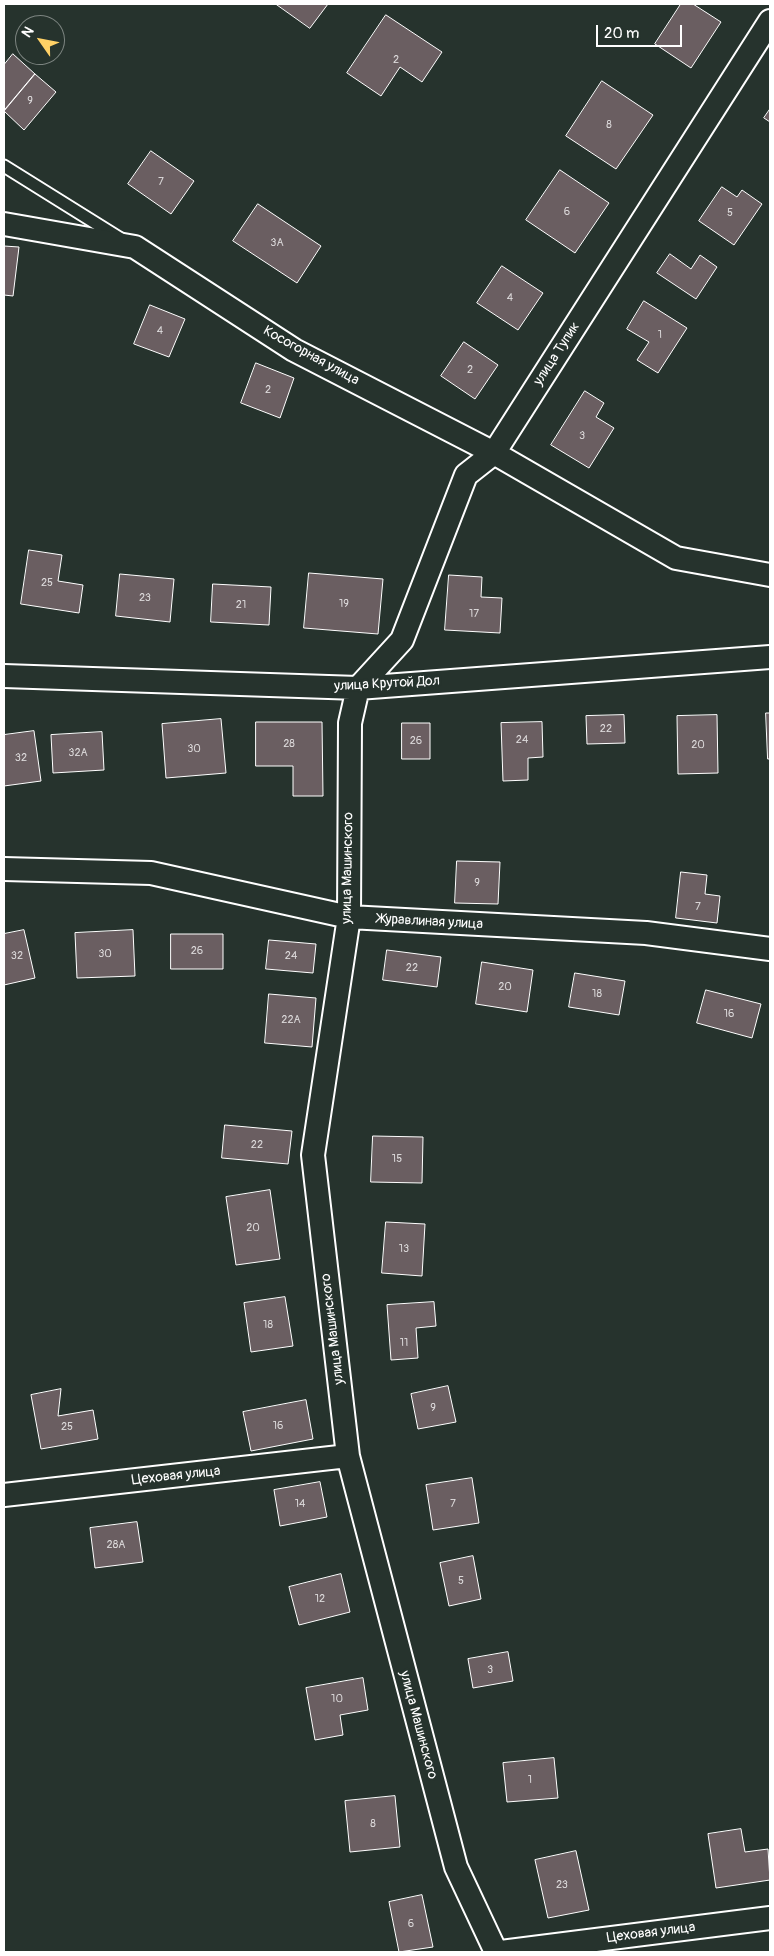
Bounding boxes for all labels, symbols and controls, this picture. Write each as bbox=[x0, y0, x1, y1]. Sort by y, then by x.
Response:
north arrow bbox=[15, 15, 65, 65]
scale bar bbox=[599, 15, 685, 47]
text: N bbox=[18, 24, 38, 41]
text: 20 m bbox=[604, 24, 639, 43]
house number: 2 bbox=[393, 53, 399, 67]
house number: 9 bbox=[27, 94, 33, 108]
house number: 8 bbox=[606, 118, 612, 132]
house number: 7 bbox=[158, 175, 164, 189]
house number: 6 bbox=[564, 205, 570, 219]
house number: 5 bbox=[727, 206, 733, 220]
house number: 3А bbox=[270, 236, 284, 250]
house number: 4 bbox=[507, 291, 513, 305]
street label: улица Тупик bbox=[530, 319, 584, 389]
street label: Косогорная улица bbox=[260, 323, 362, 389]
house number: 4 bbox=[157, 324, 163, 338]
house number: 1 bbox=[658, 328, 662, 342]
house number: 2 bbox=[467, 363, 473, 377]
house number: 2 bbox=[265, 383, 271, 397]
house number: 3 bbox=[579, 429, 585, 443]
house number: 25 bbox=[41, 576, 53, 590]
house number: 23 bbox=[139, 591, 151, 605]
house number: 19 bbox=[339, 597, 349, 611]
house number: 21 bbox=[236, 598, 246, 612]
house number: 17 bbox=[469, 607, 479, 621]
street label: улица Крутой Дол bbox=[334, 673, 440, 695]
house number: 22 bbox=[600, 722, 612, 736]
house number: 24 bbox=[516, 733, 528, 747]
house number: 26 bbox=[410, 734, 422, 748]
house number: 28 bbox=[283, 737, 295, 751]
house number: 20 bbox=[691, 738, 705, 752]
house number: 30 bbox=[187, 742, 201, 756]
house number: 32А bbox=[68, 746, 88, 760]
house number: 32 bbox=[15, 751, 27, 765]
street label: улица Машинского bbox=[339, 812, 357, 924]
house number: 9 bbox=[474, 876, 480, 890]
house number: 7 bbox=[695, 900, 701, 914]
street label: Журавлиная улица bbox=[377, 911, 483, 933]
house number: 26 bbox=[191, 944, 203, 958]
house number: 30 bbox=[98, 947, 112, 961]
house number: 32 bbox=[11, 949, 23, 963]
house number: 24 bbox=[285, 949, 297, 963]
house number: 22 bbox=[406, 961, 418, 975]
house number: 20 bbox=[498, 980, 512, 994]
house number: 18 bbox=[592, 987, 602, 1001]
house number: 16 bbox=[724, 1007, 734, 1021]
house number: 22А bbox=[281, 1013, 301, 1027]
house number: 22 bbox=[251, 1138, 263, 1152]
house number: 15 bbox=[392, 1152, 402, 1166]
house number: 20 bbox=[246, 1221, 260, 1235]
house number: 13 bbox=[399, 1242, 409, 1256]
street label: улица Машинского bbox=[318, 1273, 348, 1385]
house number: 18 bbox=[263, 1318, 273, 1332]
house number: 11 bbox=[400, 1336, 408, 1350]
house number: 9 bbox=[430, 1401, 436, 1415]
house number: 16 bbox=[273, 1419, 283, 1433]
house number: 25 bbox=[61, 1420, 73, 1434]
street label: Цеховая улица bbox=[131, 1463, 221, 1489]
house number: 14 bbox=[295, 1497, 305, 1511]
house number: 7 bbox=[450, 1497, 456, 1511]
house number: 28А bbox=[107, 1538, 125, 1552]
house number: 5 bbox=[458, 1574, 464, 1588]
house number: 12 bbox=[315, 1592, 325, 1606]
house number: 3 bbox=[487, 1663, 493, 1677]
street label: улица Машинского bbox=[395, 1669, 441, 1781]
house number: 10 bbox=[331, 1692, 343, 1706]
house number: 1 bbox=[528, 1773, 532, 1787]
house number: 8 bbox=[370, 1817, 376, 1831]
house number: 23 bbox=[556, 1878, 568, 1892]
house number: 6 bbox=[408, 1917, 414, 1931]
street label: Цеховая улица bbox=[606, 1919, 696, 1947]

